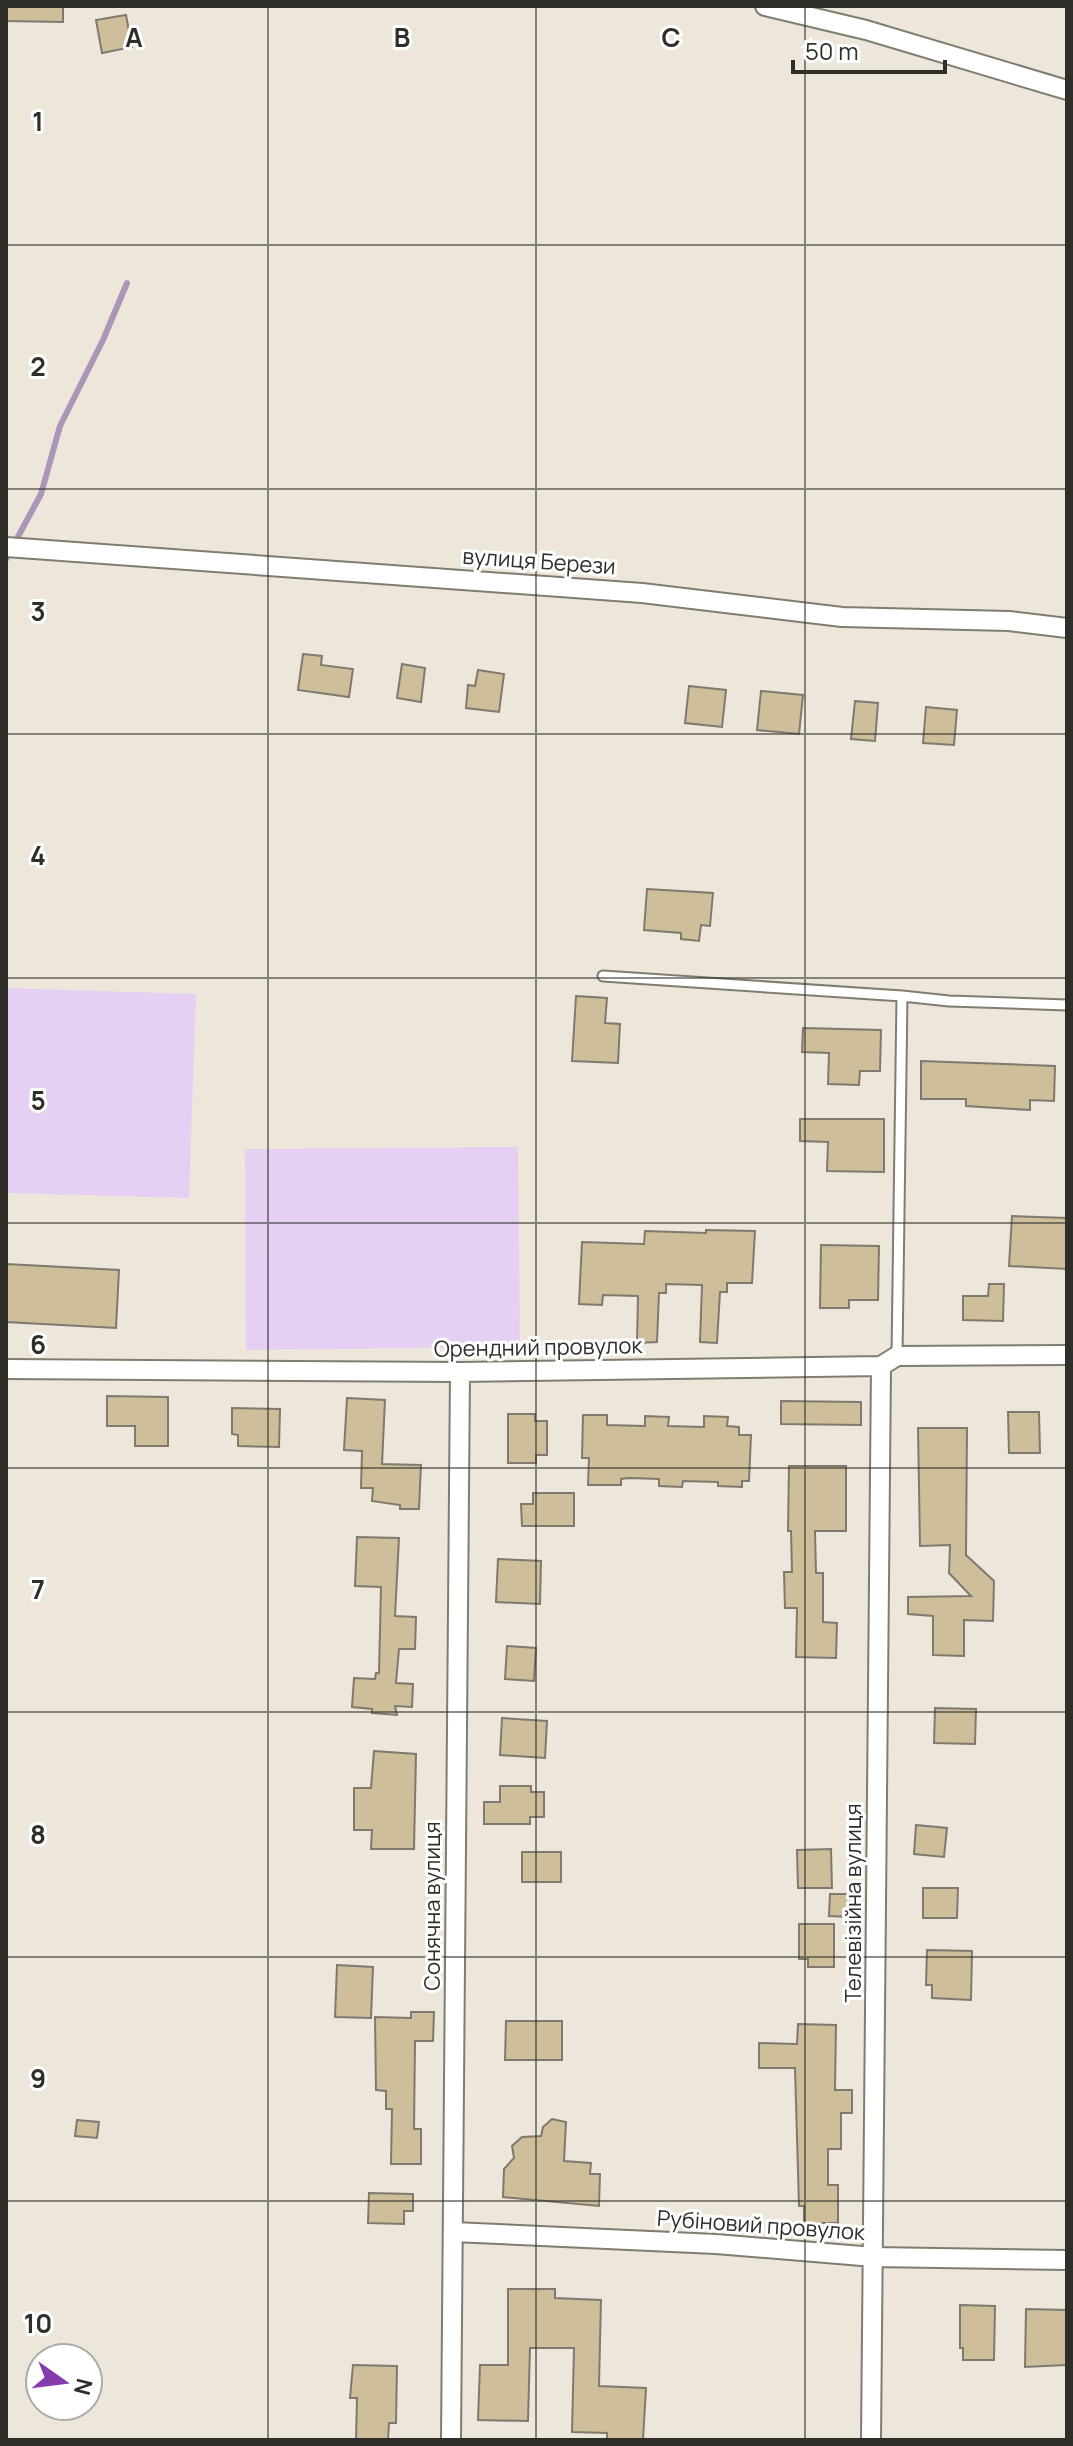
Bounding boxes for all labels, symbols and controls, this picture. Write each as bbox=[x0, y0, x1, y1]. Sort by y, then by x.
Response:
text: A bbox=[125, 19, 143, 55]
text: B bbox=[394, 19, 410, 55]
text: C bbox=[661, 19, 681, 55]
scale bar bbox=[793, 24, 945, 74]
text: 50 m bbox=[805, 34, 859, 67]
text: 1 bbox=[32, 103, 44, 139]
text: 2 bbox=[30, 348, 46, 384]
street label: вулиця Берези bbox=[461, 541, 617, 581]
text: 3 bbox=[30, 593, 46, 629]
text: 4 bbox=[30, 837, 46, 873]
text: 5 bbox=[30, 1082, 46, 1118]
text: 6 bbox=[30, 1326, 46, 1362]
street label: Орендний провулок bbox=[434, 1330, 644, 1364]
text: 7 bbox=[31, 1571, 45, 1607]
street label: Телевізійна вулиця bbox=[838, 1803, 868, 2003]
text: 8 bbox=[30, 1816, 46, 1852]
street label: Сонячна вулиця bbox=[417, 1821, 447, 1991]
text: 9 bbox=[30, 2060, 46, 2096]
street label: Рубіновий провулок bbox=[656, 2203, 867, 2247]
text: 10 bbox=[24, 2305, 52, 2341]
north arrow bbox=[24, 2342, 104, 2422]
text: N bbox=[67, 2376, 100, 2398]

